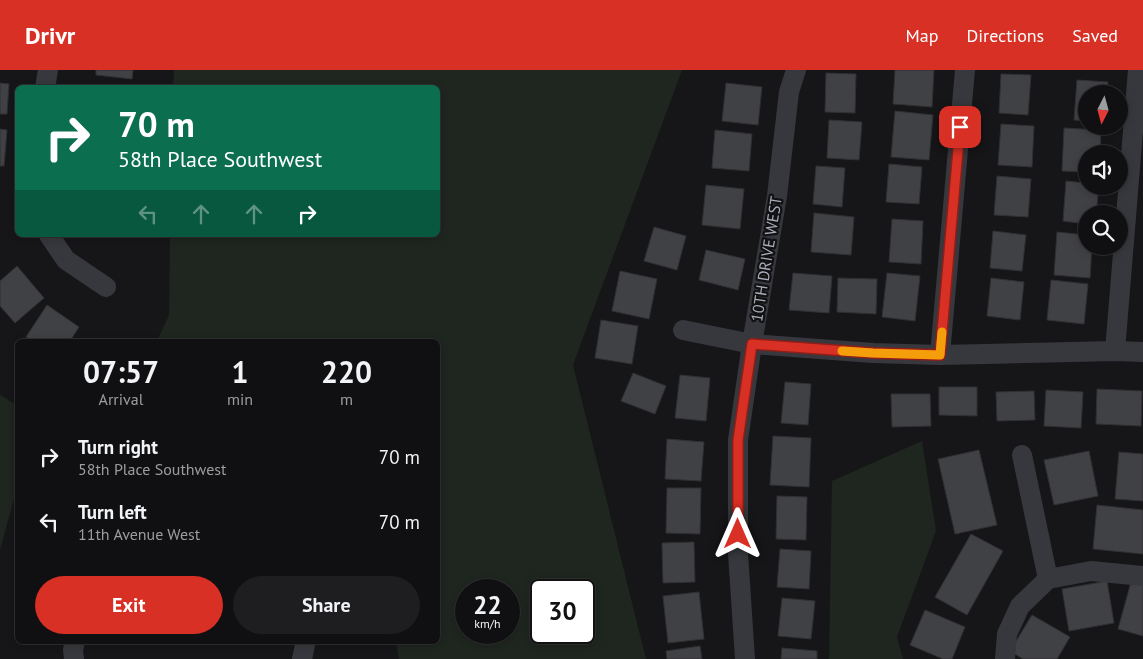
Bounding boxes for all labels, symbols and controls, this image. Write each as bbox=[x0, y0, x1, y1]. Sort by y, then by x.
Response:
text: Drivr bbox=[25, 20, 75, 51]
text: Map bbox=[906, 24, 938, 47]
text: Directions bbox=[966, 24, 1044, 47]
text: Saved bbox=[1072, 24, 1118, 47]
north arrow bbox=[1078, 85, 1128, 135]
map controls bbox=[1078, 85, 1128, 255]
text: 70 m bbox=[118, 101, 195, 147]
icon: right bbox=[35, 105, 100, 170]
pin bbox=[939, 106, 981, 148]
icon: arrive bbox=[946, 113, 974, 141]
text: 58th Place Southwest bbox=[118, 145, 322, 173]
button: sound bbox=[1078, 145, 1128, 195]
street label: 10TH DRIVE WEST bbox=[746, 195, 786, 323]
icon: left bbox=[134, 200, 162, 228]
icon: ahead bbox=[187, 200, 215, 228]
icon: ahead bbox=[240, 200, 268, 228]
icon: right bbox=[293, 200, 321, 228]
button: search bbox=[1078, 205, 1128, 255]
text: 07:57 bbox=[83, 352, 159, 391]
text: 1 bbox=[232, 352, 249, 391]
text: 220 bbox=[321, 352, 372, 391]
text: Arrival bbox=[99, 389, 143, 409]
text: min bbox=[227, 389, 253, 409]
text: m bbox=[340, 389, 353, 409]
text: Turn right bbox=[78, 435, 158, 459]
icon: right bbox=[35, 443, 63, 471]
text: 70 m bbox=[379, 445, 420, 469]
text: 58th Place Southwest bbox=[78, 459, 226, 479]
text: Turn left bbox=[78, 500, 147, 524]
position arrow bbox=[711, 507, 763, 559]
icon: left bbox=[35, 508, 63, 536]
text: 70 m bbox=[379, 510, 420, 534]
text: 11th Avenue West bbox=[78, 524, 200, 544]
button: Exit bbox=[35, 576, 223, 634]
button: Share bbox=[233, 576, 420, 634]
speed limit sign: 30 bbox=[530, 579, 595, 644]
text: 22 bbox=[473, 589, 502, 621]
text: km/h bbox=[474, 616, 501, 631]

